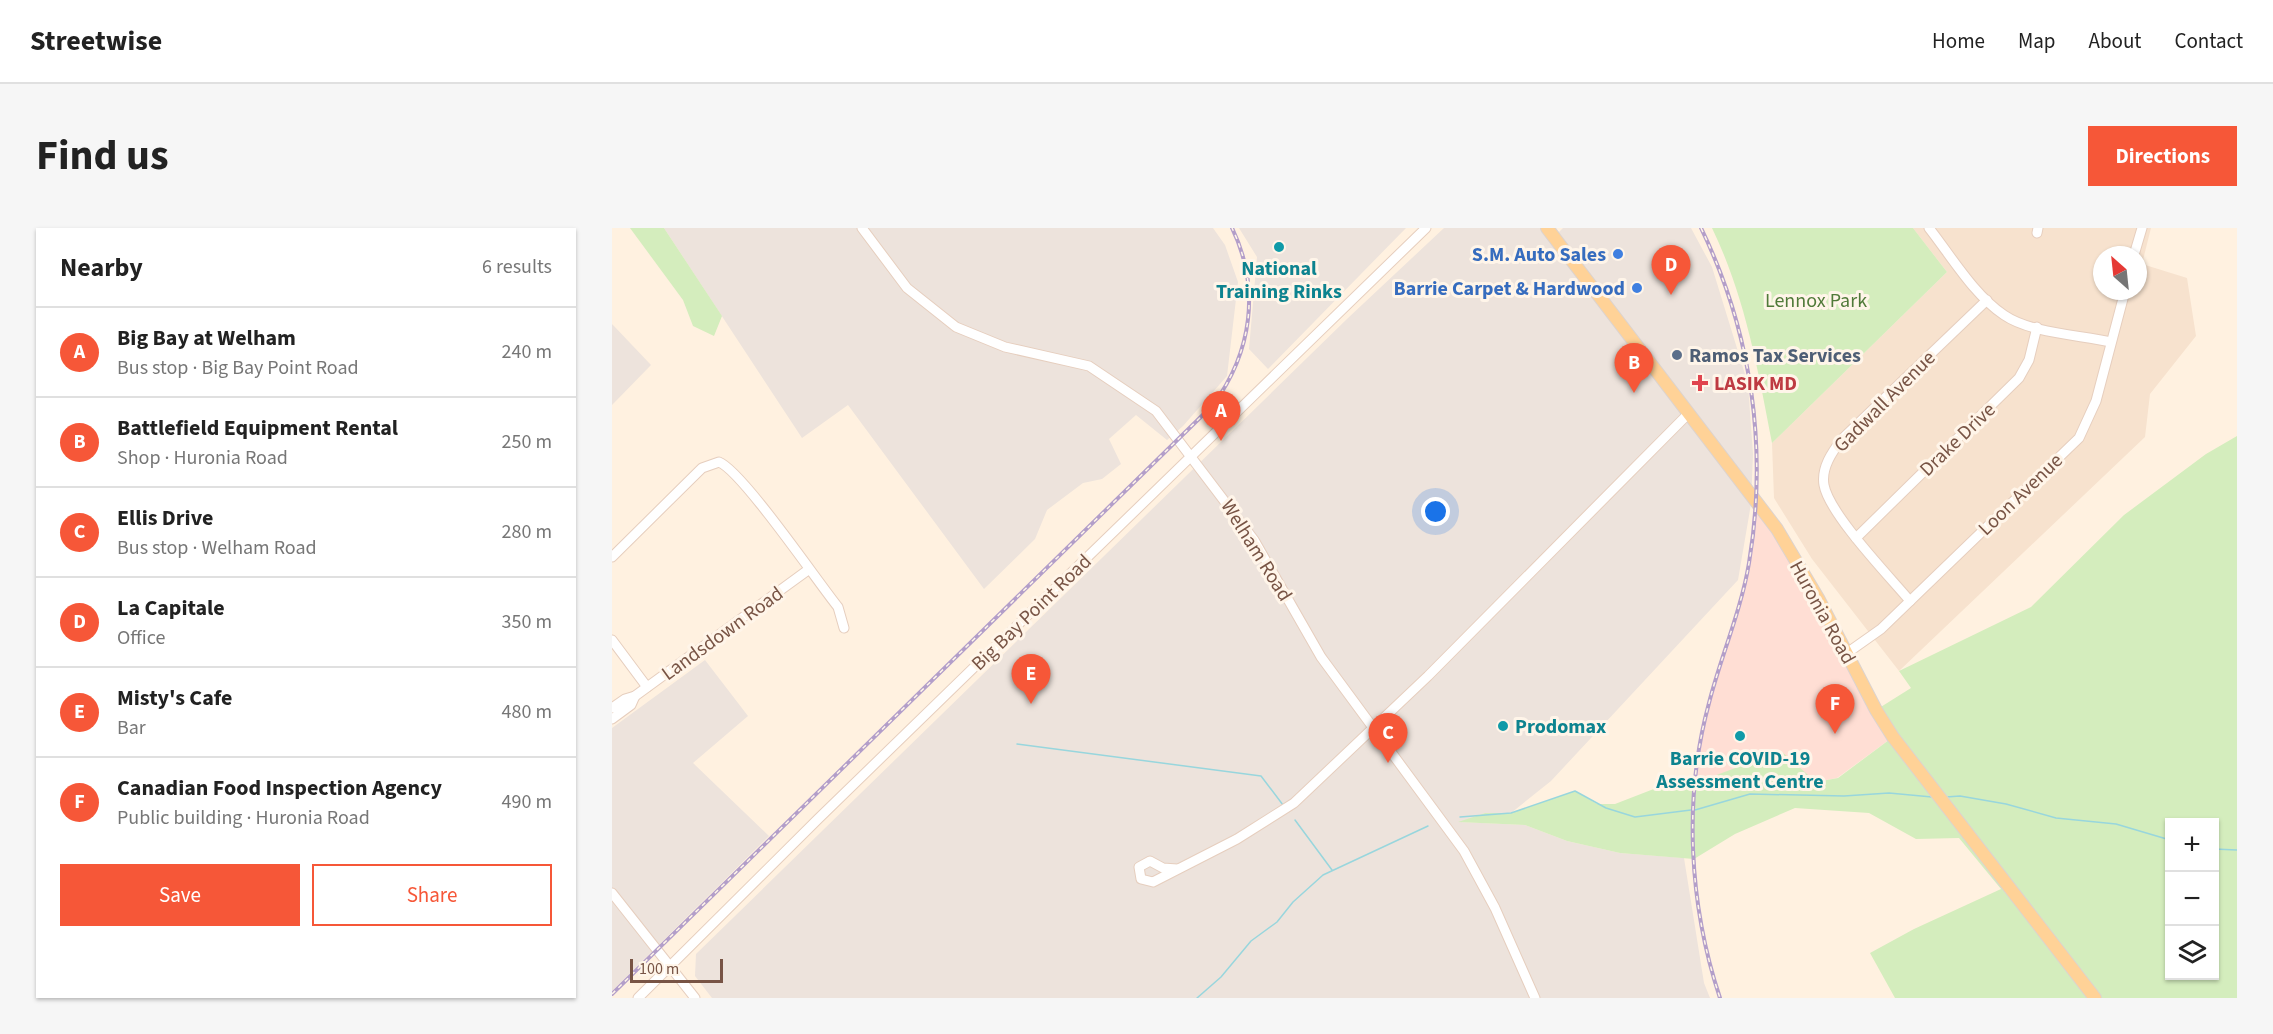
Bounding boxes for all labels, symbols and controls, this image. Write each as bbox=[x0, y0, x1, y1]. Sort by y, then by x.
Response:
text: Streetwise bbox=[30, 21, 162, 61]
text: Home bbox=[1932, 26, 1985, 56]
text: Map bbox=[2018, 26, 2056, 56]
text: About bbox=[2089, 26, 2141, 56]
text: Contact bbox=[2174, 26, 2243, 56]
text: Find us bbox=[36, 126, 169, 186]
button: Directions bbox=[2088, 126, 2237, 186]
marker: National Training Rinks bbox=[1272, 240, 1286, 254]
place label: S.M. Auto Sales bbox=[1472, 241, 1606, 269]
pin: D bbox=[1652, 245, 1690, 295]
north arrow bbox=[2093, 246, 2147, 300]
marker: S.M. Auto Sales bbox=[1611, 247, 1625, 261]
text: Nearby bbox=[60, 249, 143, 286]
text: 6 results bbox=[482, 253, 552, 281]
place label: National Training Rinks bbox=[1216, 255, 1342, 306]
place label: Barrie Carpet & Hardwood bbox=[1394, 275, 1625, 303]
marker: Barrie Carpet & Hardwood bbox=[1630, 281, 1644, 295]
park label: Lennox Park bbox=[1765, 287, 1867, 315]
text: Big Bay at Welham bbox=[117, 322, 296, 354]
text: A bbox=[74, 338, 85, 366]
text: 240 m bbox=[502, 338, 552, 366]
place label: Ramos Tax Services bbox=[1689, 342, 1861, 370]
pin: B bbox=[1614, 344, 1654, 393]
street label: Gadwall Avenue bbox=[1828, 345, 1942, 459]
marker: Ramos Tax Services bbox=[1670, 348, 1684, 362]
text: Bus stop · Big Bay Point Road bbox=[117, 354, 359, 382]
place label: LASIK MD bbox=[1714, 370, 1797, 398]
marker: LASIK MD bbox=[1691, 374, 1709, 392]
pin: A bbox=[1202, 392, 1240, 441]
street label: Drake Drive bbox=[1914, 396, 2002, 483]
text: Battlefield Equipment Rental bbox=[117, 412, 398, 444]
text: B bbox=[73, 428, 86, 456]
text: 250 m bbox=[502, 428, 552, 456]
text: Shop · Huronia Road bbox=[117, 444, 288, 472]
street label: Loon Avenue bbox=[1972, 447, 2069, 542]
street label: Welham Road bbox=[1214, 494, 1299, 607]
your location bbox=[1421, 497, 1450, 526]
text: Ellis Drive bbox=[117, 502, 213, 534]
text: C bbox=[74, 518, 85, 546]
text: 280 m bbox=[502, 518, 552, 546]
text: Bus stop · Welham Road bbox=[117, 534, 317, 562]
street label: Big Bay Point Road bbox=[965, 548, 1098, 677]
street label: Huronia Road bbox=[1782, 556, 1862, 669]
street label: Landsdown Road bbox=[656, 580, 789, 688]
text: La Capitale bbox=[117, 592, 225, 624]
text: D bbox=[73, 608, 86, 636]
text: 350 m bbox=[502, 608, 552, 636]
text: Office bbox=[117, 624, 165, 652]
pin: E bbox=[1012, 654, 1050, 704]
text: Misty's Cafe bbox=[117, 682, 232, 714]
pin: F bbox=[1816, 684, 1854, 734]
text: E bbox=[74, 698, 85, 726]
text: 480 m bbox=[502, 698, 552, 726]
place label: Prodomax bbox=[1515, 713, 1606, 741]
text: Bar bbox=[117, 714, 146, 742]
pin: C bbox=[1368, 714, 1408, 763]
marker: Prodomax bbox=[1496, 719, 1510, 733]
marker: Barrie COVID-19 Assessment Centre bbox=[1733, 729, 1747, 743]
place label: Barrie COVID-19 Assessment Centre bbox=[1655, 745, 1824, 796]
text: Canadian Food Inspection Agency bbox=[117, 772, 442, 804]
text: F bbox=[74, 788, 85, 816]
text: 490 m bbox=[502, 788, 552, 816]
text: Public building · Huronia Road bbox=[117, 804, 370, 832]
map controls bbox=[2165, 818, 2219, 980]
button: + bbox=[2165, 818, 2219, 872]
button: Save bbox=[60, 864, 300, 926]
button: Share bbox=[312, 864, 552, 926]
button: − bbox=[2165, 872, 2219, 926]
button: layers bbox=[2165, 926, 2219, 980]
scale bar bbox=[630, 956, 723, 984]
text: 100 m bbox=[639, 958, 679, 980]

